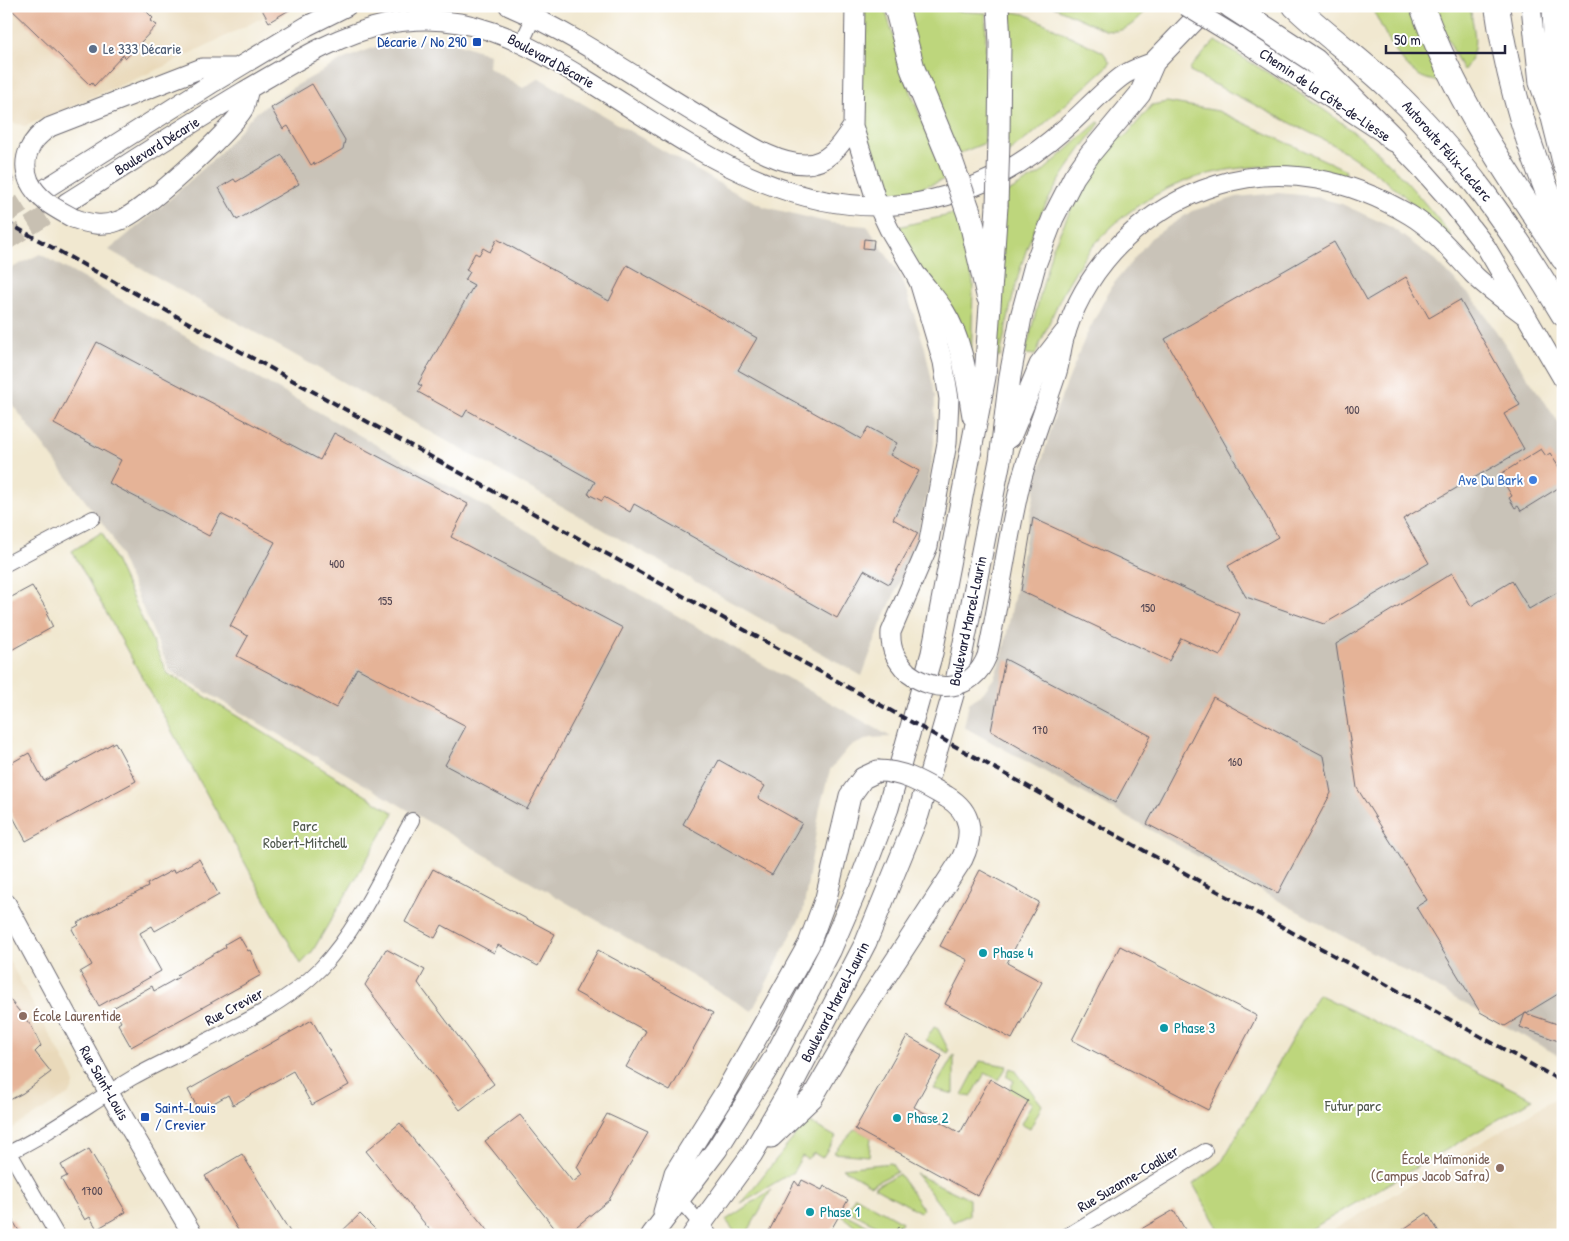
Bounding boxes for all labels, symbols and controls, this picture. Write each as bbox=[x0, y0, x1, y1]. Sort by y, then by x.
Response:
scale bar bbox=[1386, 22, 1505, 54]
street label: Boulevard Décarie bbox=[504, 28, 599, 93]
text: 50 m bbox=[1394, 29, 1421, 50]
place label: Décarie / No 290 bbox=[377, 31, 467, 52]
marker: Décarie / No 290 bbox=[471, 36, 483, 48]
place label: Le 333 Décarie bbox=[103, 38, 182, 59]
marker: Le 333 Décarie bbox=[87, 43, 99, 55]
street label: Chemin de la Côte-de-Liesse bbox=[1255, 43, 1395, 147]
street label: Autoroute Félix-Leclerc bbox=[1398, 96, 1497, 206]
street label: Boulevard Décarie bbox=[110, 111, 203, 180]
house number: 100 bbox=[1344, 401, 1360, 418]
place label: Ave Du Bark bbox=[1458, 469, 1523, 490]
marker: Ave Du Bark bbox=[1527, 474, 1539, 486]
street label: Boulevard Marcel-Laurin bbox=[943, 554, 992, 688]
house number: 400 bbox=[329, 555, 345, 572]
house number: 155 bbox=[378, 592, 392, 609]
house number: 150 bbox=[1141, 599, 1155, 616]
house number: 170 bbox=[1032, 721, 1048, 738]
house number: 160 bbox=[1228, 753, 1242, 770]
park label: Parc Robert-Mitchell bbox=[263, 815, 348, 853]
street label: Boulevard Marcel-Laurin bbox=[795, 938, 874, 1066]
place label: Phase 4 bbox=[993, 942, 1034, 963]
marker: Phase 4 bbox=[977, 947, 989, 959]
street label: Rue Crevier bbox=[201, 982, 267, 1031]
place label: École Laurentide bbox=[33, 1005, 121, 1026]
marker: École Laurentide bbox=[17, 1010, 29, 1022]
place label: Phase 3 bbox=[1174, 1017, 1216, 1038]
marker: Phase 3 bbox=[1158, 1022, 1170, 1034]
street label: Rue Saint-Louis bbox=[75, 1042, 134, 1124]
park label: Futur parc bbox=[1324, 1095, 1381, 1116]
place label: Saint-Louis / Crevier bbox=[155, 1097, 216, 1135]
place label: Phase 2 bbox=[907, 1107, 949, 1128]
marker: Saint-Louis / Crevier bbox=[139, 1111, 151, 1123]
marker: Phase 2 bbox=[891, 1112, 903, 1124]
street label: Rue Suzanne-Coallier bbox=[1073, 1140, 1183, 1217]
place label: École Maïmonide (Campus Jacob Safra) bbox=[1371, 1148, 1490, 1186]
marker: École Maïmonide (Campus Jacob Safra) bbox=[1494, 1162, 1506, 1174]
house number: 1700 bbox=[81, 1182, 103, 1199]
place label: Phase 1 bbox=[820, 1201, 860, 1222]
marker: Phase 1 bbox=[804, 1206, 816, 1218]

